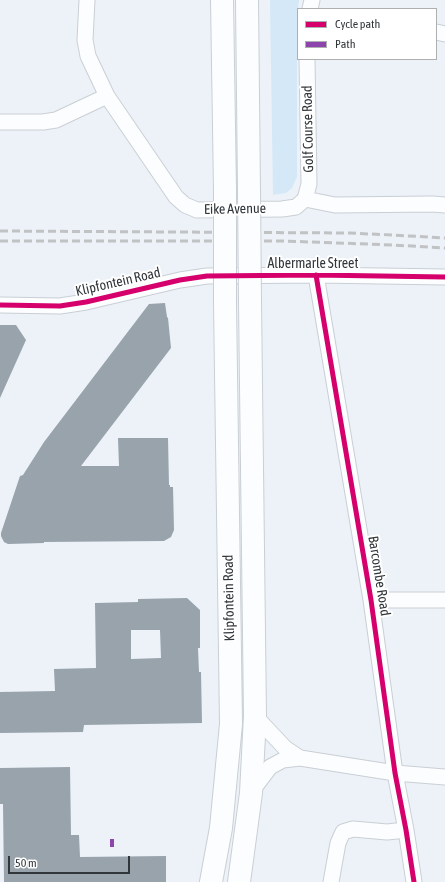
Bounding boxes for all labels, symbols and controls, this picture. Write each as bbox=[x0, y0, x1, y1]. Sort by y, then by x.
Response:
legend bbox=[297, 8, 437, 60]
text: Cycle path bbox=[335, 17, 380, 31]
text: Path bbox=[335, 37, 356, 51]
street label: Golf Course Road bbox=[299, 85, 317, 173]
street label: Eike Avenue bbox=[204, 200, 266, 218]
street label: Albermarle Street bbox=[268, 256, 358, 272]
street label: Klipfontein Road bbox=[74, 264, 162, 300]
street label: Barcombe Road bbox=[364, 535, 394, 617]
street label: Klipfontein Road bbox=[220, 555, 238, 641]
scale bar bbox=[10, 848, 132, 874]
text: 50 m bbox=[15, 856, 37, 870]

